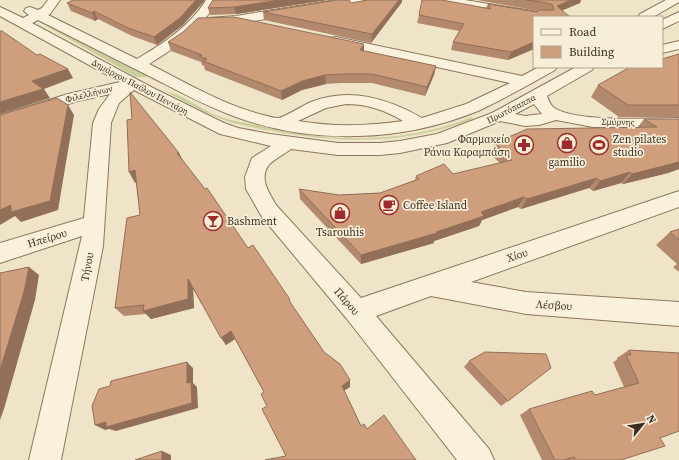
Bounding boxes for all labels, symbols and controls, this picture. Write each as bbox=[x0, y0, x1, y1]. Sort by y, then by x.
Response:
legend bbox=[533, 16, 663, 68]
text: Road bbox=[569, 24, 596, 40]
text: Building bbox=[569, 44, 614, 60]
street label: Δημάρχου Παύλου Πεντάρη bbox=[90, 56, 190, 118]
street label: Φιλελλήνων bbox=[64, 82, 114, 106]
street label: Πρωτόπαππα bbox=[485, 92, 537, 126]
street label: Σμύρνης bbox=[601, 116, 635, 128]
place label: Φαρμακείο Ράνια Καραμπάση bbox=[424, 132, 510, 160]
shop icon: gamilio bbox=[556, 132, 578, 154]
place label: Zen pilates studio bbox=[613, 132, 667, 160]
pharmacy icon: Φαρμακείο Ράνια Καραμπάση bbox=[513, 134, 535, 156]
sports icon: Zen pilates studio bbox=[588, 134, 610, 156]
place label: gamilio bbox=[549, 155, 585, 170]
cafe icon: Coffee Island bbox=[378, 194, 400, 216]
place label: Coffee Island bbox=[403, 198, 468, 213]
shop icon: Tsarouhis bbox=[329, 202, 351, 224]
bar icon: Bashment bbox=[202, 210, 224, 232]
place label: Bashment bbox=[227, 214, 277, 229]
street label: Ηπείρου bbox=[26, 225, 69, 252]
place label: Tsarouhis bbox=[316, 225, 364, 240]
street label: Χίου bbox=[505, 245, 530, 266]
street label: Τήνου bbox=[77, 251, 98, 283]
street label: Πάρου bbox=[331, 284, 363, 318]
street label: Λέσβου bbox=[535, 297, 573, 314]
north arrow bbox=[623, 404, 663, 444]
text: N bbox=[643, 412, 660, 426]

